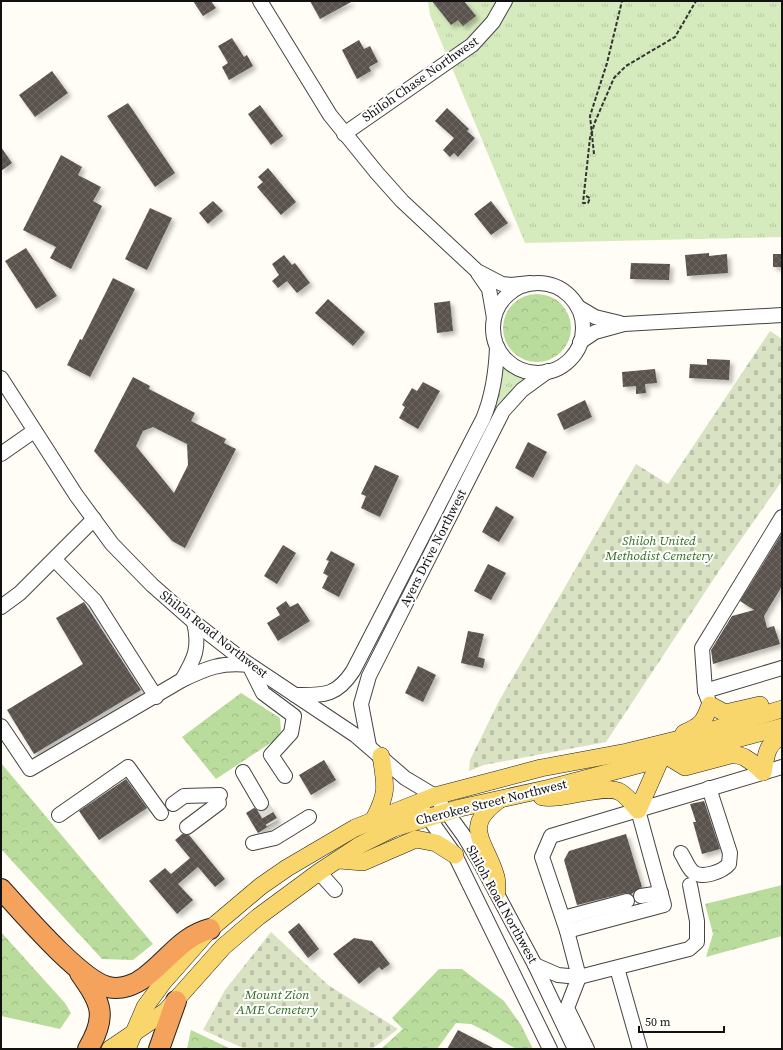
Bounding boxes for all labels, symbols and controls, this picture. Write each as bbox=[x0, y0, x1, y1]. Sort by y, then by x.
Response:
street label: Shiloh Chase Northwest bbox=[359, 32, 482, 126]
street label: Ayers Drive Northwest bbox=[396, 486, 470, 610]
park label: Shiloh United Methodist Cemetery bbox=[604, 532, 714, 564]
street label: Shiloh Road Northwest bbox=[157, 587, 272, 682]
street label: Cherokee Street Northwest bbox=[414, 775, 569, 829]
street label: Shiloh Road Northwest bbox=[462, 842, 542, 967]
park label: Mount Zion AME Cemetery bbox=[235, 986, 319, 1018]
scale bar bbox=[639, 1008, 724, 1034]
text: 50 m bbox=[645, 1014, 671, 1030]

